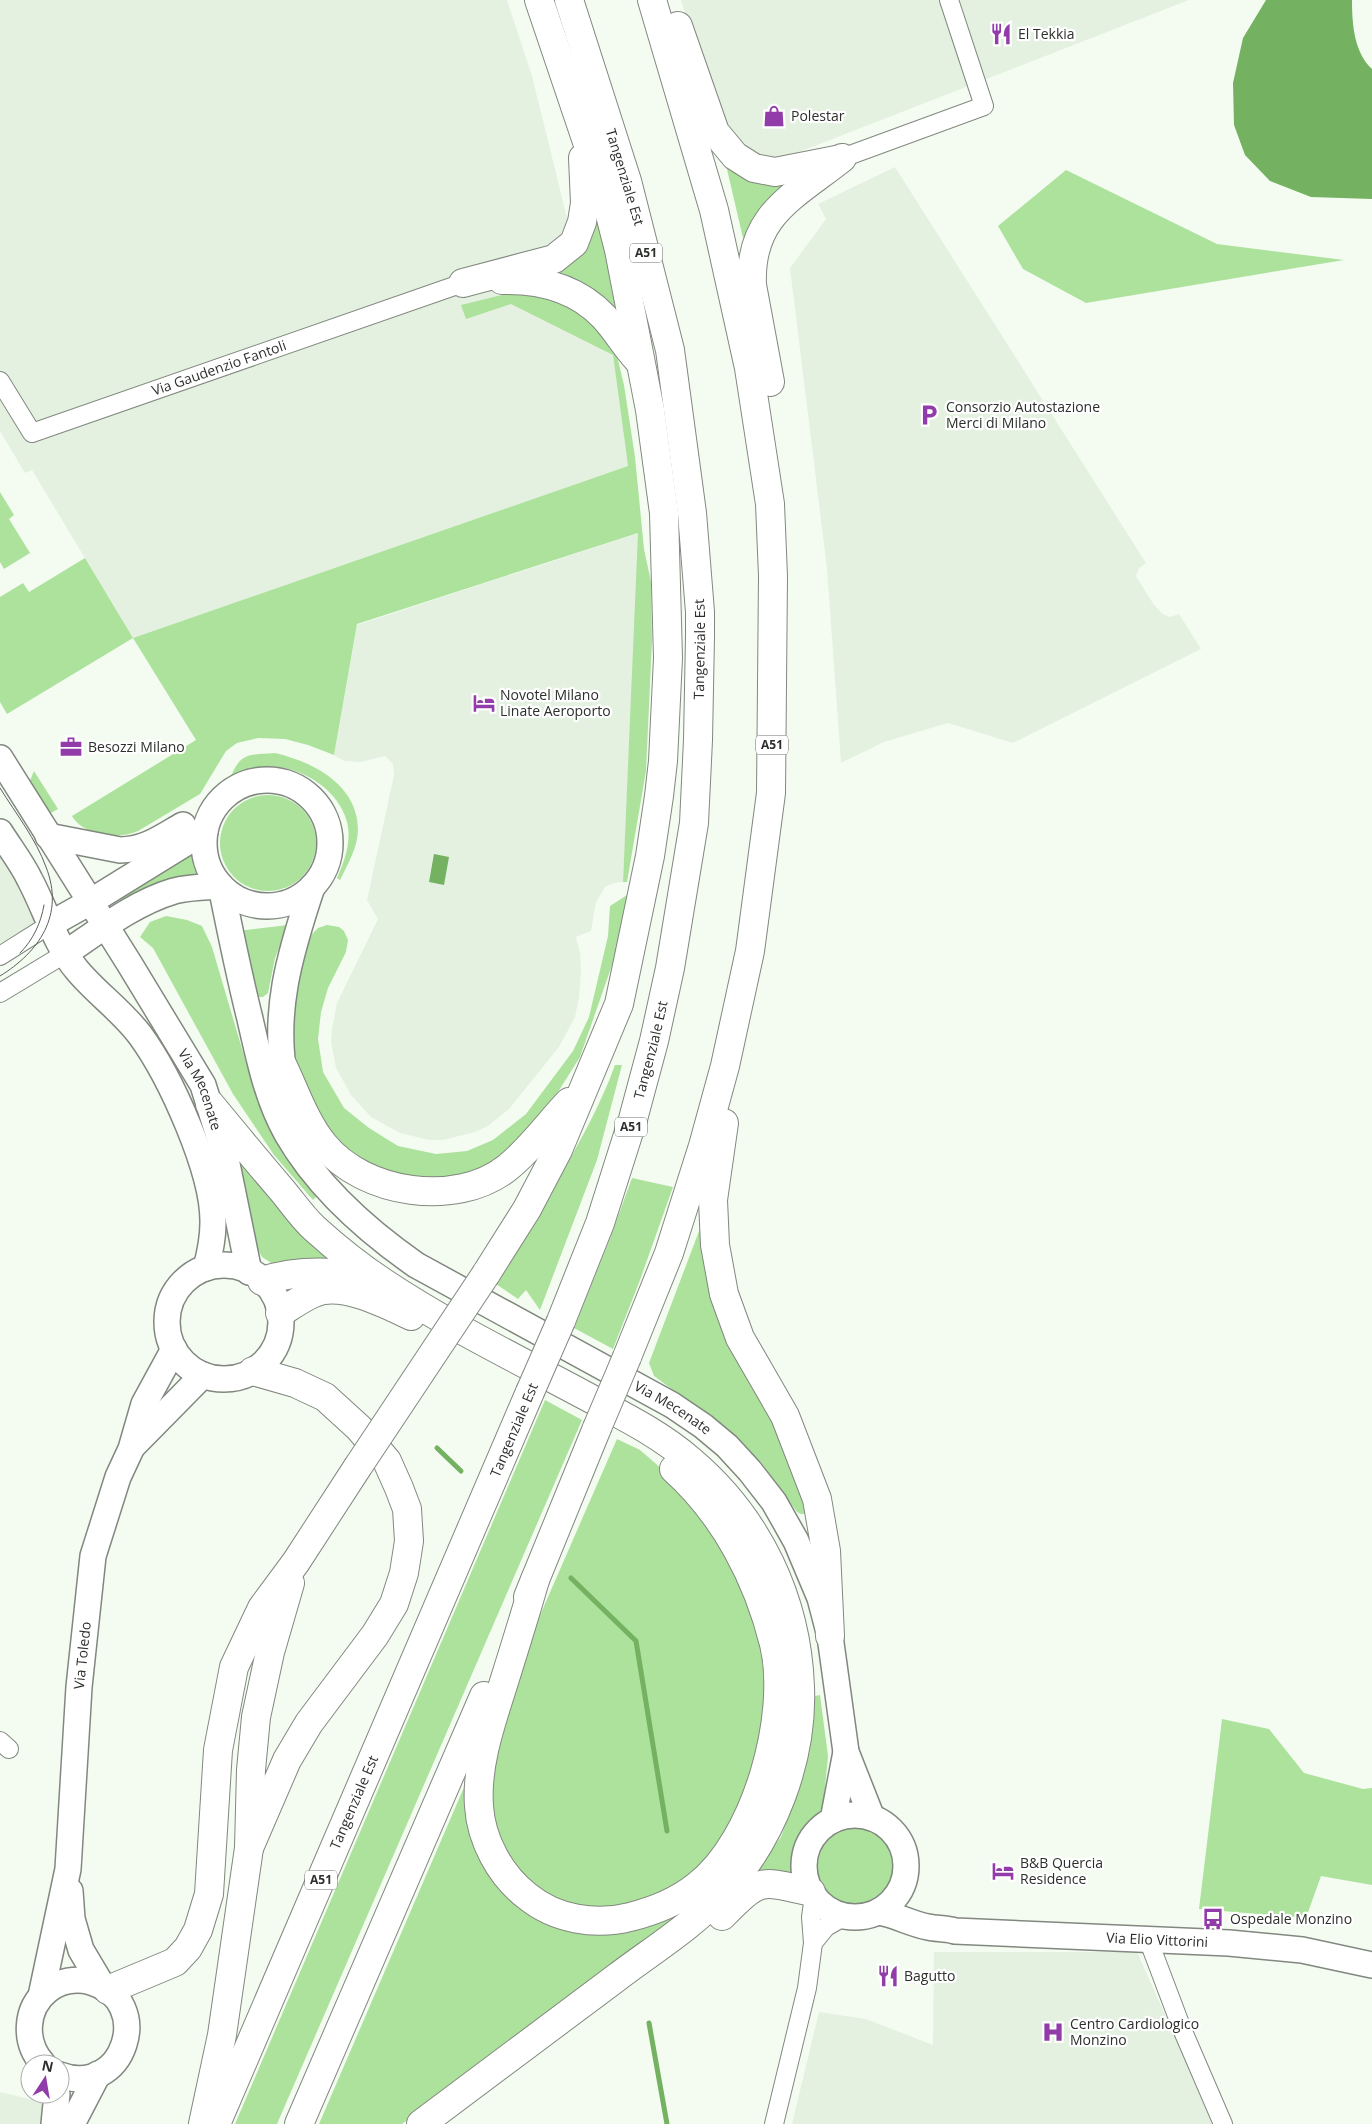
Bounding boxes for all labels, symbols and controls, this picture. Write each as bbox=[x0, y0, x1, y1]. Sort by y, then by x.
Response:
restaurant icon: El Tekkia bbox=[988, 21, 1014, 47]
place label: El Tekkia bbox=[1018, 24, 1075, 43]
shop icon: Polestar bbox=[761, 103, 787, 129]
place label: Polestar bbox=[791, 106, 845, 125]
street label: Tangenziale Est bbox=[602, 126, 649, 228]
road number: A51 bbox=[630, 244, 662, 262]
street label: Via Gaudenzio Fantoli bbox=[149, 335, 289, 400]
place label: Consorzio Autostazione Merci di Milano bbox=[946, 397, 1100, 432]
parking icon: Consorzio Autostazione Merci di Milano bbox=[916, 402, 942, 428]
street label: Tangenziale Est bbox=[689, 598, 709, 700]
place label: Novotel Milano Linate Aeroporto bbox=[500, 685, 611, 720]
hotel icon: Novotel Milano Linate Aeroporto bbox=[471, 690, 497, 716]
office icon: Besozzi Milano bbox=[58, 734, 84, 760]
road number: A51 bbox=[756, 736, 788, 754]
place label: Besozzi Milano bbox=[88, 737, 185, 756]
street label: Tangenziale Est bbox=[629, 999, 672, 1101]
street label: Via Mecenate bbox=[174, 1045, 227, 1133]
road number: A51 bbox=[615, 1118, 647, 1136]
street label: Via Mecenate bbox=[631, 1376, 716, 1438]
street label: Tangenziale Est bbox=[485, 1380, 542, 1480]
street label: Via Toledo bbox=[69, 1621, 95, 1690]
street label: Tangenziale Est bbox=[325, 1752, 382, 1852]
place label: B&B Quercia Residence bbox=[1020, 1853, 1103, 1888]
hotel icon: B&B Quercia Residence bbox=[990, 1858, 1016, 1884]
road number: A51 bbox=[305, 1870, 337, 1890]
bus stop icon: Ospedale Monzino bbox=[1200, 1906, 1226, 1932]
place label: Ospedale Monzino bbox=[1230, 1909, 1352, 1928]
street label: Via Elio Vittorini bbox=[1106, 1928, 1209, 1951]
restaurant icon: Bagutto bbox=[875, 1963, 901, 1989]
place label: Bagutto bbox=[904, 1966, 955, 1985]
place label: Centro Cardiologico Monzino bbox=[1070, 2014, 1199, 2049]
hospital icon: Centro Cardiologico Monzino bbox=[1040, 2019, 1066, 2045]
north arrow bbox=[20, 2054, 70, 2104]
text: N bbox=[40, 2055, 55, 2076]

